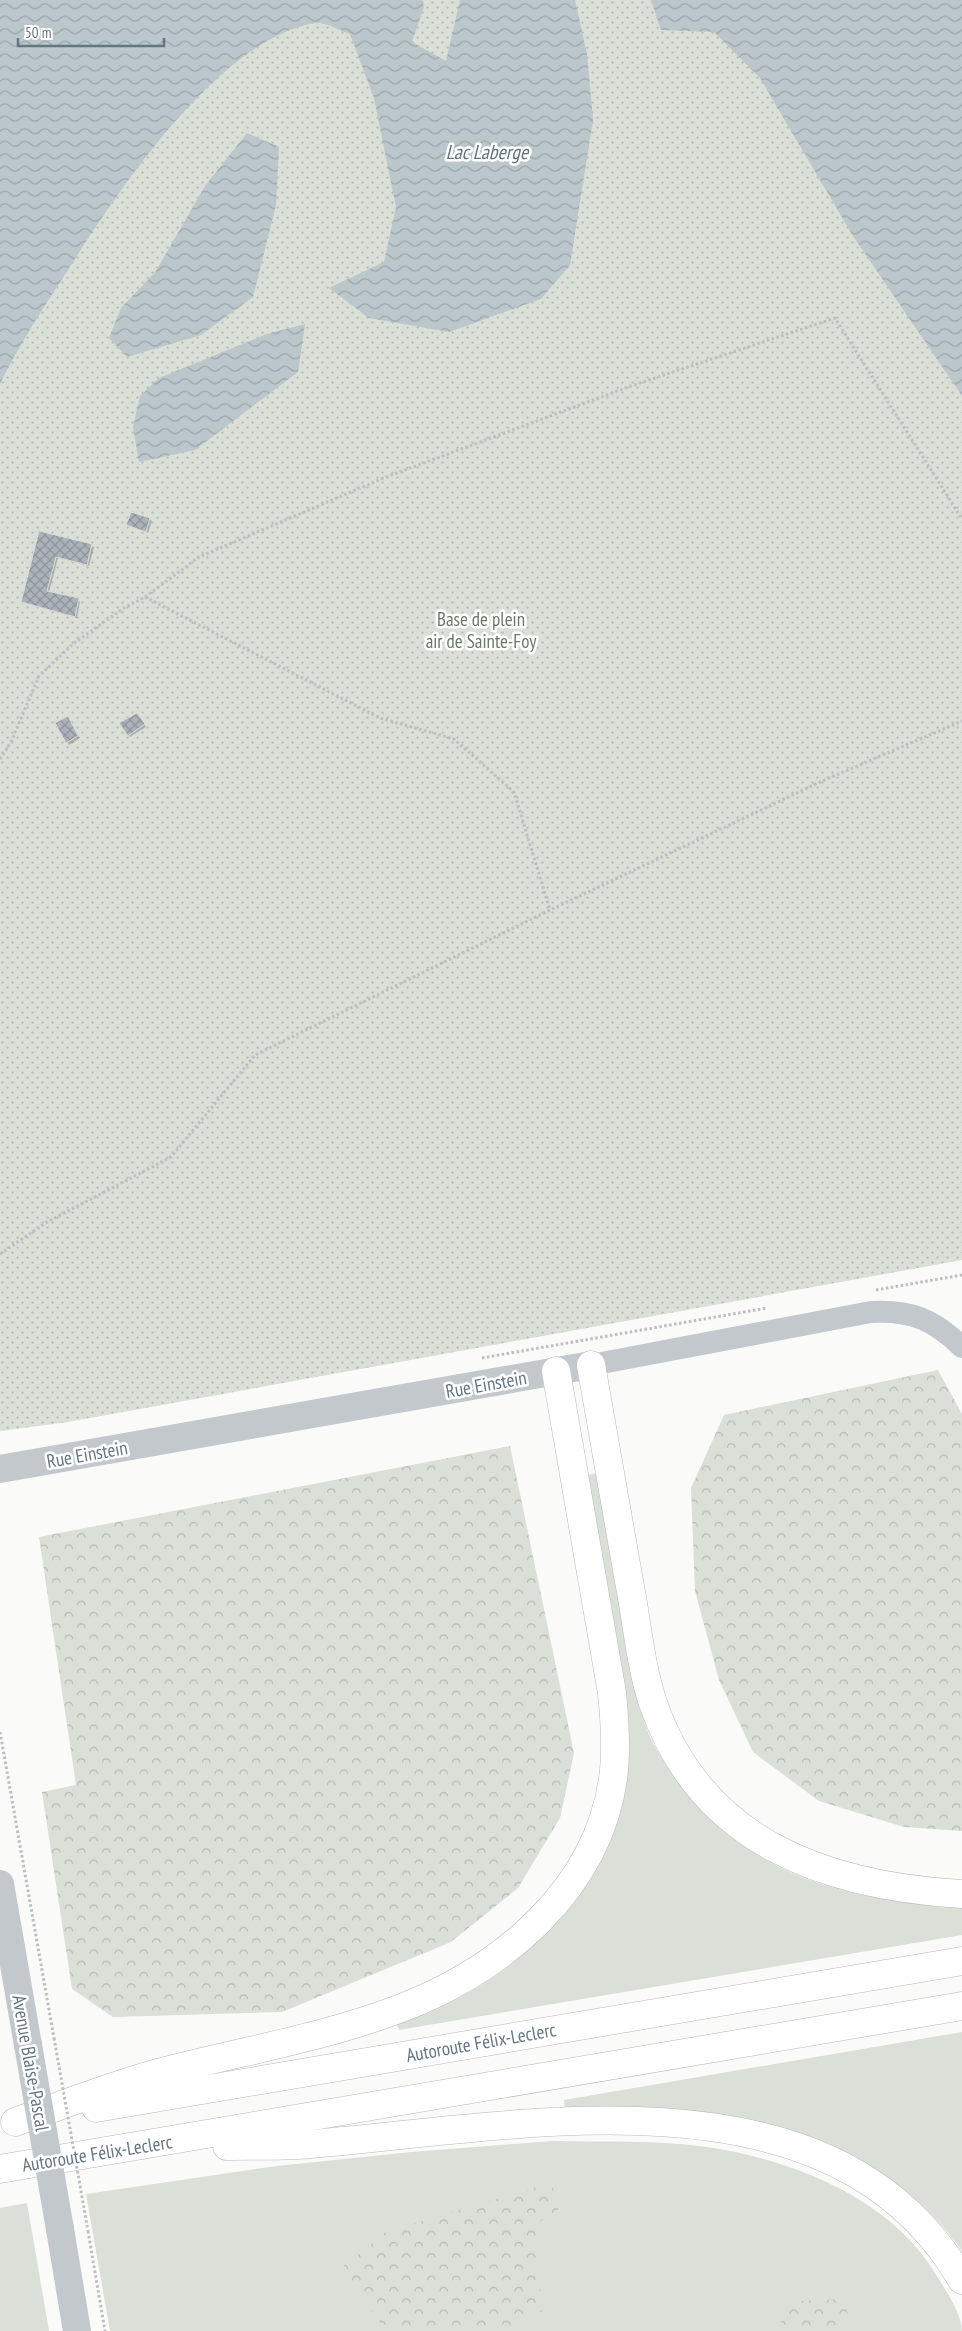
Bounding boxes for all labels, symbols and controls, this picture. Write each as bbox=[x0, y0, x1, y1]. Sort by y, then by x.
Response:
scale bar bbox=[18, 15, 164, 47]
text: 50 m bbox=[25, 23, 51, 42]
water label: Lac Laberge bbox=[446, 139, 530, 165]
park label: Base de plein air de Sainte-Foy bbox=[426, 607, 537, 653]
street label: Rue Einstein bbox=[444, 1365, 528, 1403]
street label: Rue Einstein bbox=[45, 1435, 129, 1473]
street label: Avenue Blaise-Pascal bbox=[7, 1993, 55, 2134]
street label: Autoroute Félix-Leclerc bbox=[404, 2017, 558, 2067]
street label: Autoroute Félix-Leclerc bbox=[20, 2129, 174, 2177]

